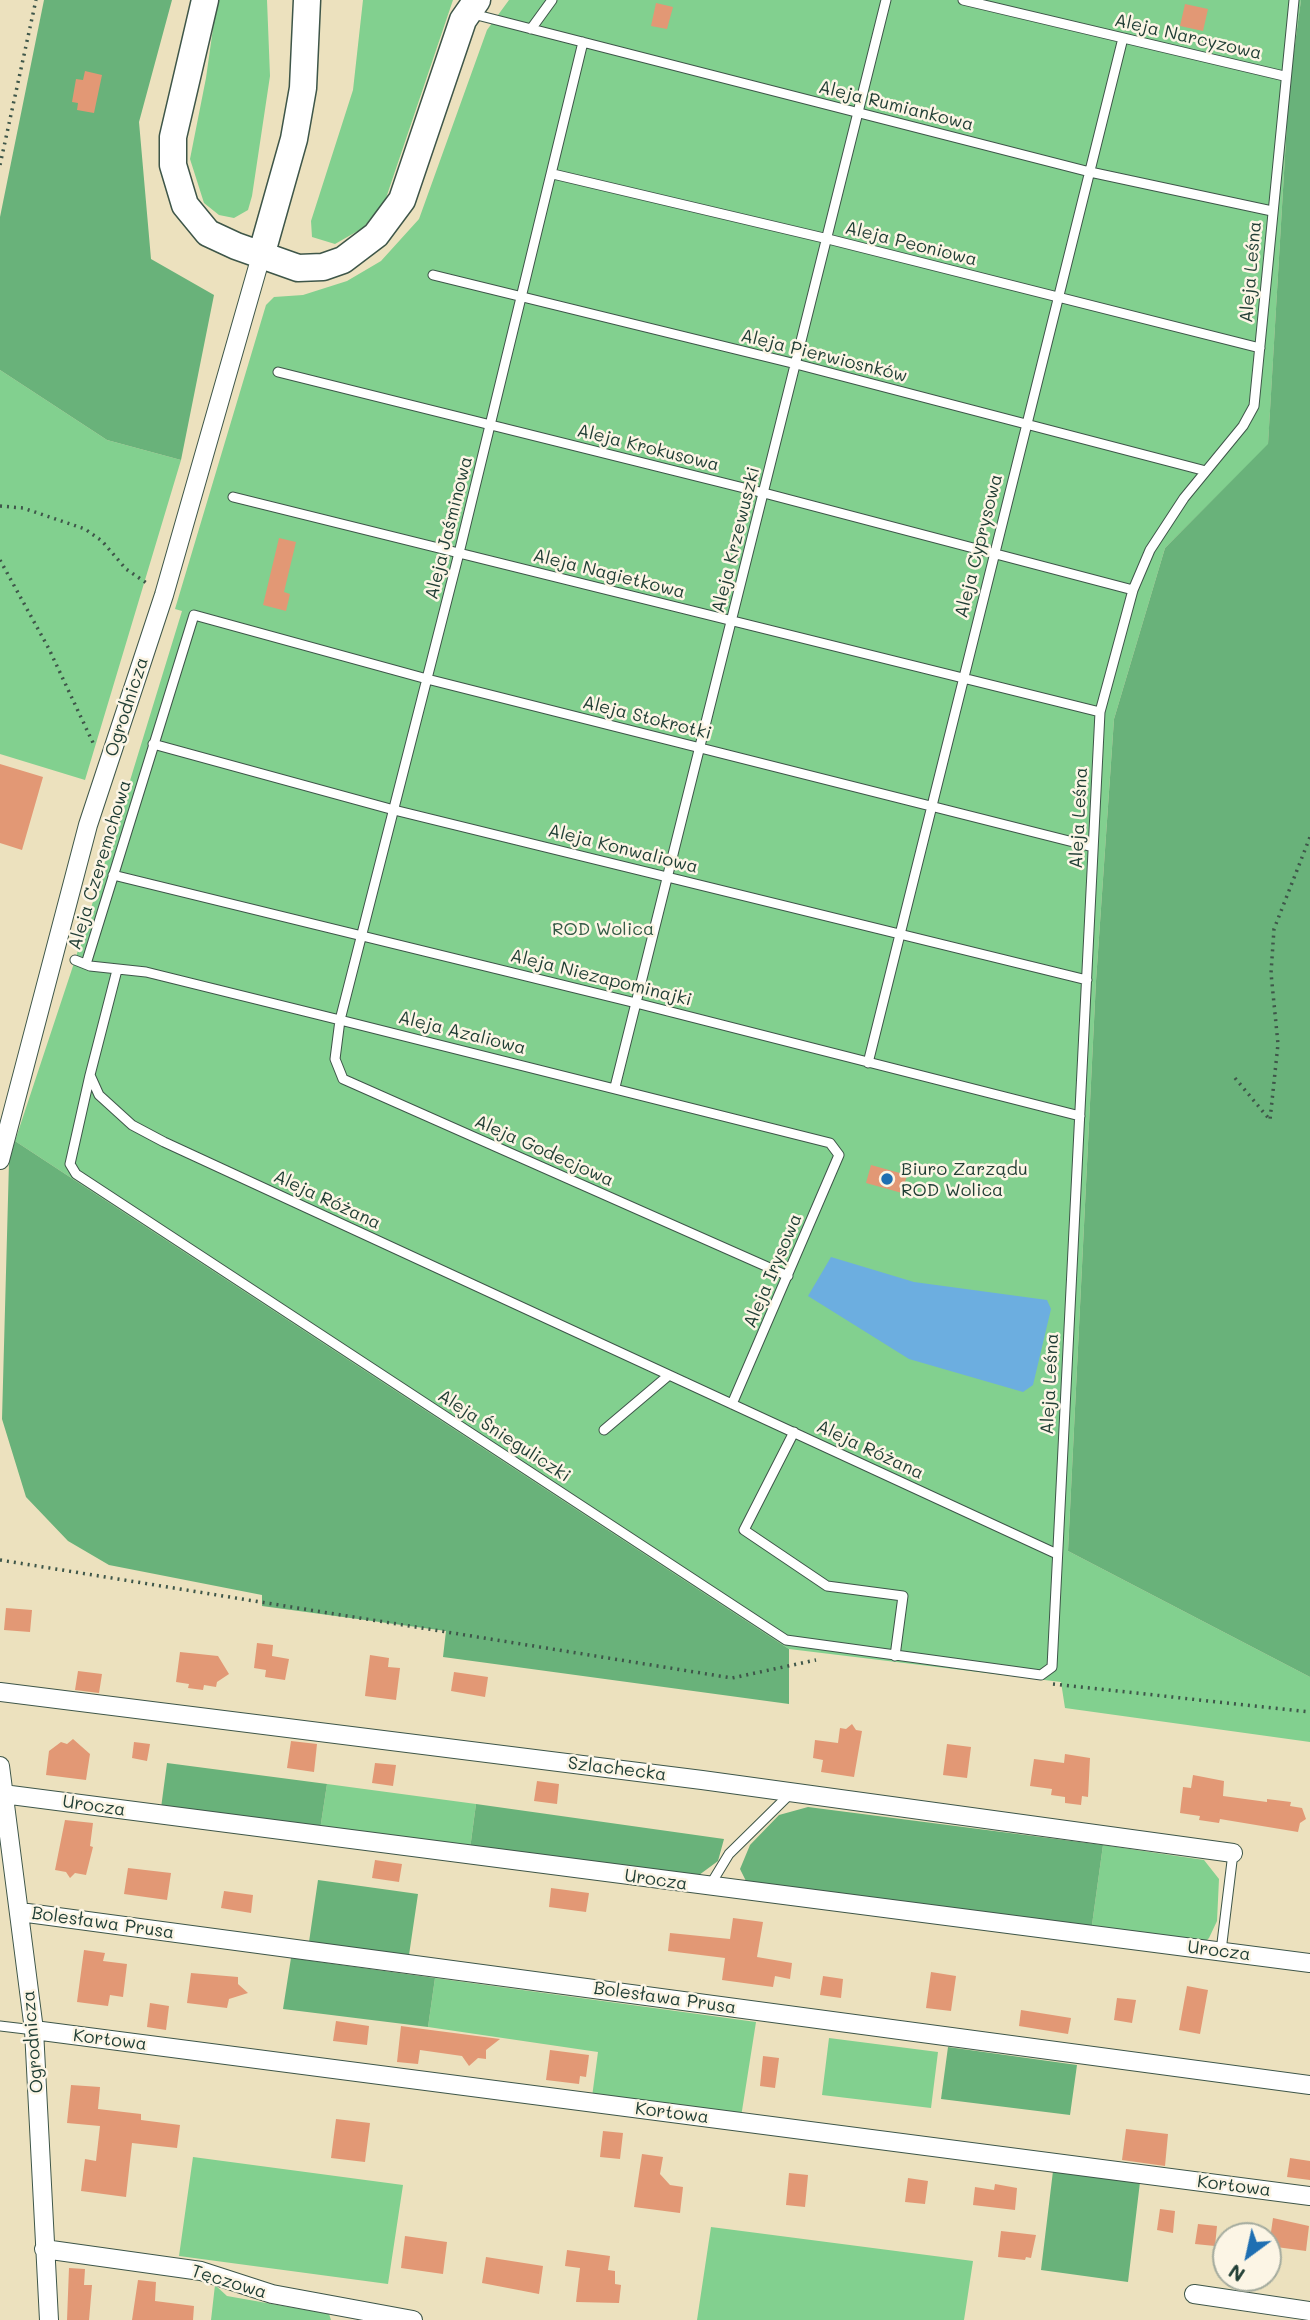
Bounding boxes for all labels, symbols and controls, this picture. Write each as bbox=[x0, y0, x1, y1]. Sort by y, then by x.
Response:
street label: Aleja Narcyzowa bbox=[1112, 10, 1264, 64]
street label: Aleja Rumiankowa bbox=[816, 76, 976, 136]
street label: Aleja Peoniowa bbox=[843, 217, 979, 271]
street label: Aleja Leśna bbox=[1236, 220, 1266, 324]
street label: Aleja Pierwiosnków bbox=[738, 325, 910, 387]
street label: Aleja Krokusowa bbox=[575, 420, 721, 476]
street label: Aleja Jaśminowa bbox=[421, 454, 477, 602]
street label: Aleja Krzewuszki bbox=[707, 465, 765, 615]
street label: Aleja Cyprysowa bbox=[951, 472, 1007, 620]
street label: Aleja Nagietkowa bbox=[531, 545, 687, 603]
street label: Ogrodnicza bbox=[101, 655, 153, 759]
street label: Aleja Stokrotki bbox=[580, 692, 714, 744]
street label: Aleja Leśna bbox=[1066, 767, 1092, 869]
street label: Aleja Czeremchowa bbox=[64, 778, 136, 952]
street label: Aleja Konwaliowa bbox=[546, 820, 700, 878]
park label: ROD Wolica bbox=[552, 918, 654, 940]
street label: Aleja Niezapominajki bbox=[508, 945, 694, 1011]
street label: Aleja Azaliowa bbox=[396, 1007, 528, 1059]
street label: Aleja Godecjowa bbox=[471, 1111, 617, 1191]
place label: Biuro Zarządu ROD Wolica bbox=[901, 1158, 1028, 1200]
street label: Aleja Różana bbox=[270, 1166, 384, 1234]
marker: Biuro Zarządu ROD Wolica bbox=[879, 1171, 895, 1187]
street label: Aleja Irysowa bbox=[739, 1211, 807, 1331]
street label: Aleja Leśna bbox=[1037, 1333, 1063, 1435]
street label: Aleja Śnieguliczki bbox=[434, 1385, 574, 1487]
street label: Aleja Różana bbox=[813, 1416, 927, 1484]
street label: Szlachecka bbox=[566, 1752, 668, 1786]
street label: Urocza bbox=[61, 1791, 127, 1821]
street label: Urocza bbox=[623, 1865, 689, 1895]
street label: Bolesława Prusa bbox=[30, 1902, 176, 1944]
street label: Urocza bbox=[1186, 1936, 1252, 1966]
street label: Bolesława Prusa bbox=[592, 1977, 738, 2019]
street label: Ogrodnicza bbox=[18, 1990, 48, 2094]
street label: Kortowa bbox=[72, 2025, 148, 2055]
street label: Kortowa bbox=[634, 2098, 710, 2128]
street label: Kortowa bbox=[1196, 2171, 1272, 2201]
north arrow bbox=[1212, 2222, 1282, 2292]
text: N bbox=[1224, 2259, 1249, 2288]
street label: Tęczowa bbox=[189, 2260, 269, 2304]

